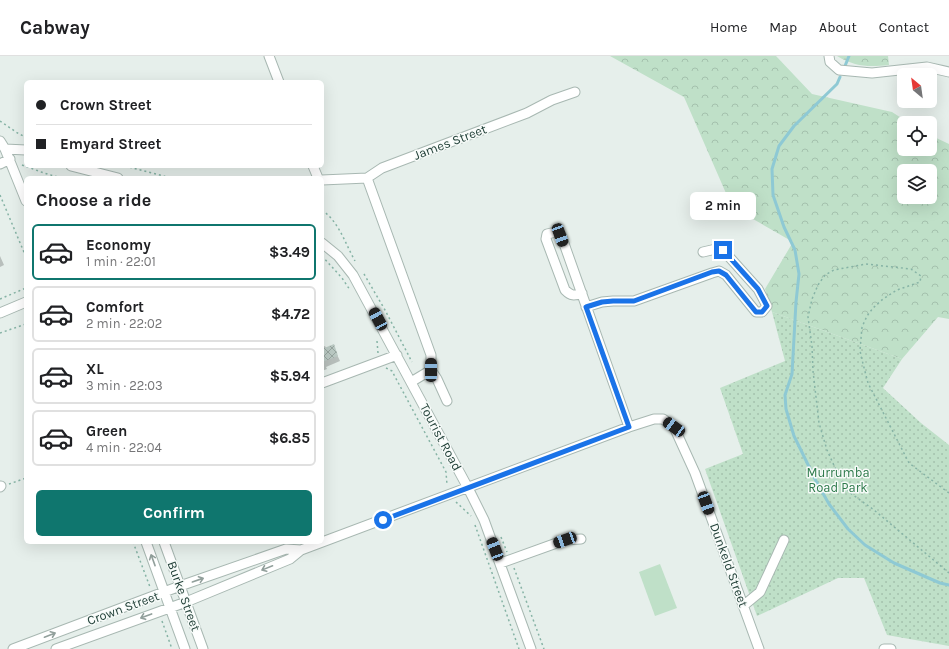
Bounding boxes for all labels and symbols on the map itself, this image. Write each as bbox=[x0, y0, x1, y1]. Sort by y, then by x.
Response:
north arrow bbox=[897, 68, 937, 108]
street label: James Street bbox=[411, 121, 489, 163]
callout: 2 min bbox=[690, 192, 756, 220]
car bbox=[550, 222, 570, 248]
route end bbox=[714, 241, 732, 259]
car bbox=[367, 306, 389, 332]
car bbox=[425, 358, 437, 382]
street label: Tourist Road bbox=[417, 401, 465, 473]
car bbox=[661, 415, 687, 439]
park label: Murrumba Road Park bbox=[806, 465, 870, 495]
car bbox=[696, 490, 716, 516]
route start bbox=[374, 511, 392, 529]
street label: Dunkeld Street bbox=[707, 521, 751, 609]
car bbox=[552, 530, 578, 550]
car bbox=[485, 536, 505, 562]
one-way arrow bbox=[148, 554, 156, 566]
street label: Burke Street bbox=[164, 559, 204, 633]
one-way arrow bbox=[261, 565, 273, 573]
one-way arrow bbox=[191, 576, 204, 583]
street label: Crown Street bbox=[85, 588, 161, 628]
one-way arrow bbox=[139, 613, 152, 620]
one-way arrow bbox=[43, 631, 55, 639]

